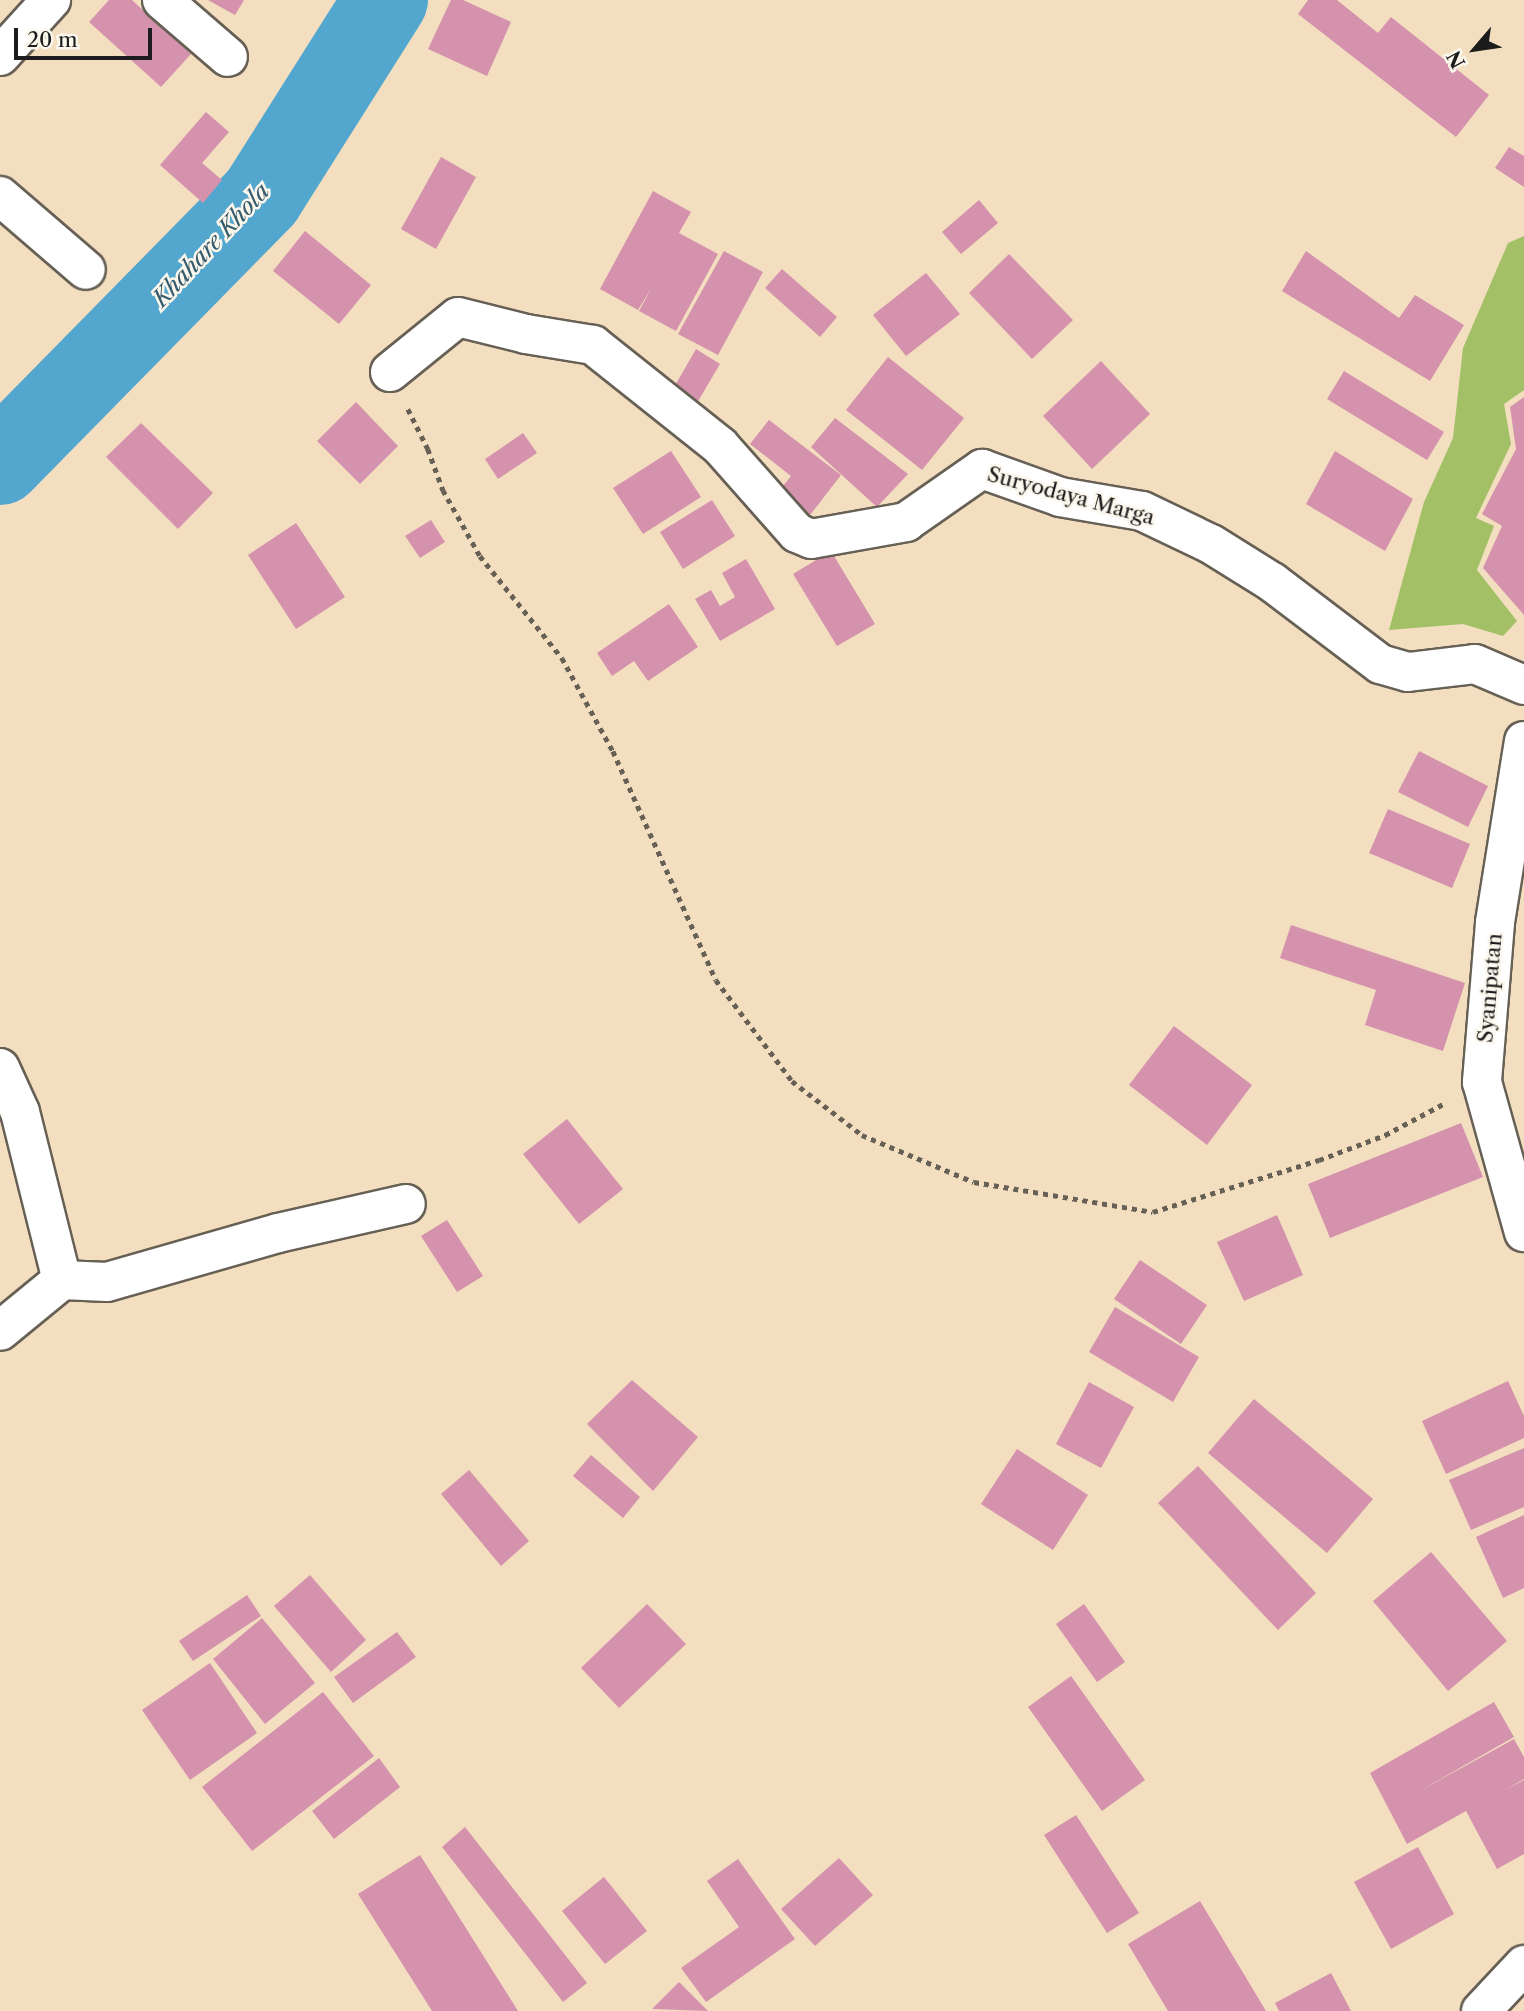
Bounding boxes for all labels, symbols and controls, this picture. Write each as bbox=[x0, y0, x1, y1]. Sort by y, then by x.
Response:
scale bar bbox=[18, 14, 156, 58]
north arrow bbox=[1440, 14, 1510, 84]
text: 20 m bbox=[27, 27, 78, 52]
text: N bbox=[1442, 47, 1470, 72]
water label: Khahare Khola bbox=[147, 178, 275, 312]
street label: Suryodaya Marga bbox=[984, 462, 1158, 530]
street label: Syanipatan bbox=[1473, 932, 1507, 1044]

